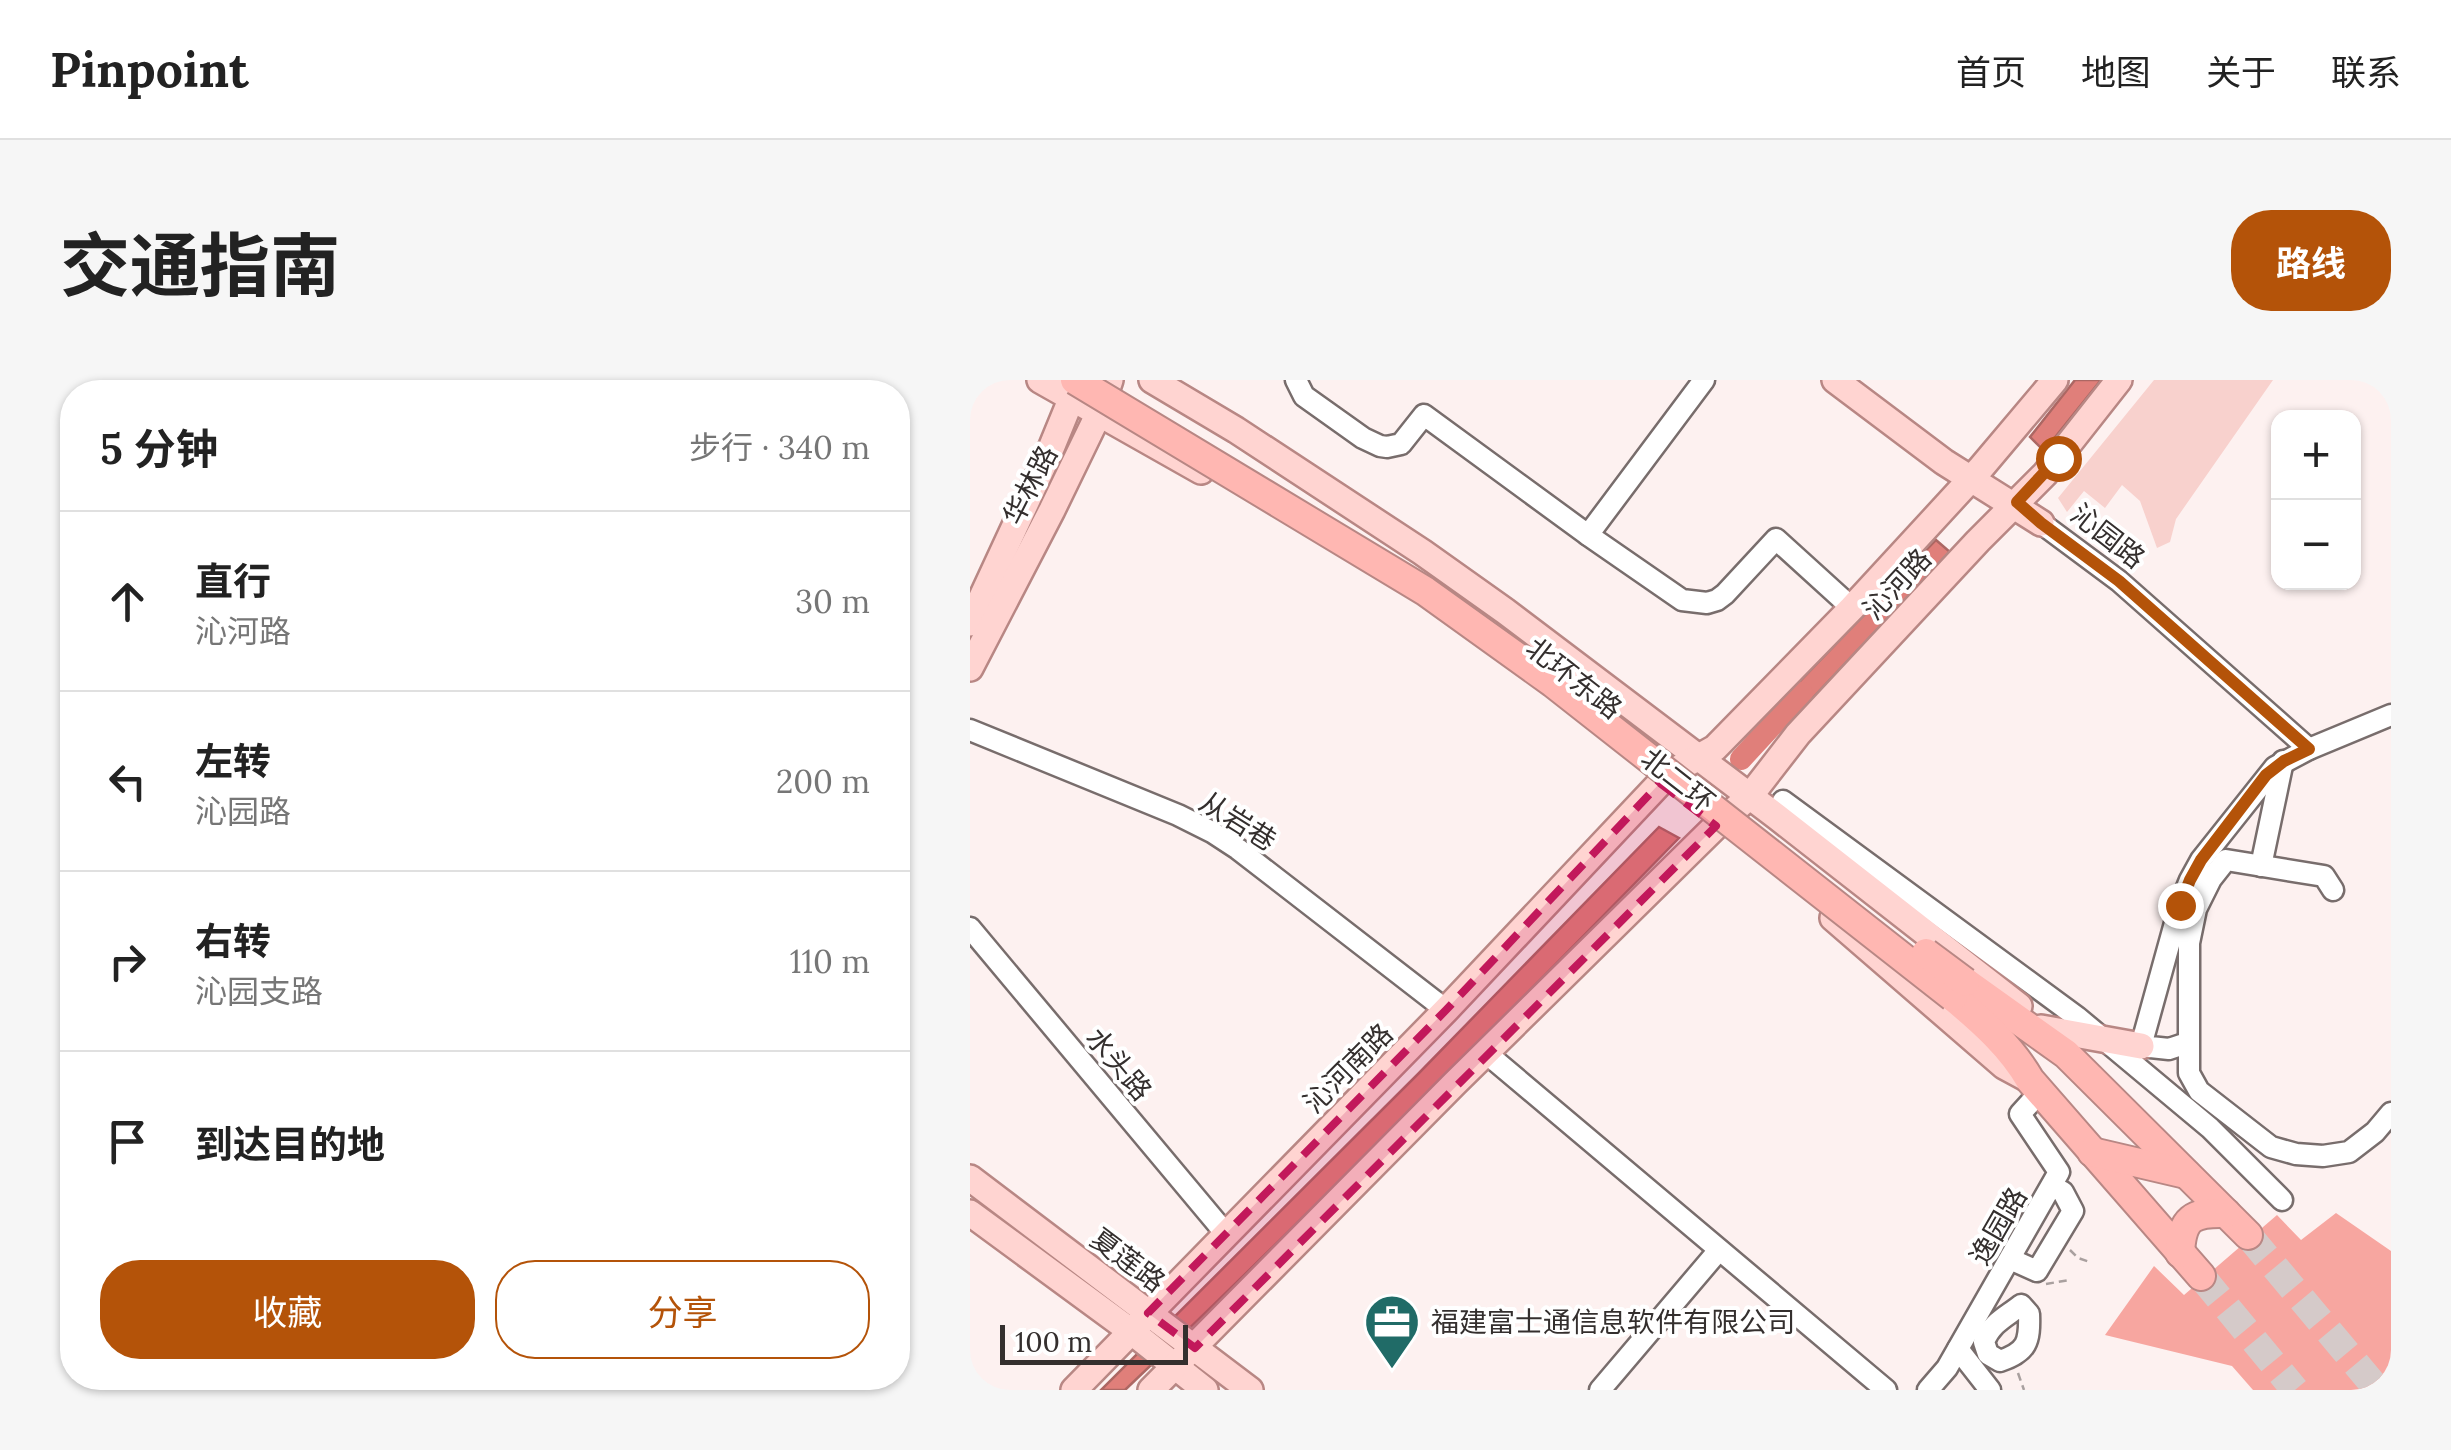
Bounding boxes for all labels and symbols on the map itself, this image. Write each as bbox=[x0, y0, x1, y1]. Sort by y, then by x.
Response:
route start bbox=[2036, 436, 2082, 482]
street label: 华林路 bbox=[995, 439, 1065, 531]
street label: 沁园路 bbox=[2064, 496, 2152, 576]
street label: 沁河路 bbox=[1855, 541, 1939, 627]
street label: 北环东路 bbox=[1519, 629, 1629, 727]
street label: 北二环 bbox=[1634, 740, 1722, 820]
street label: 从岩巷 bbox=[1193, 783, 1283, 859]
route end bbox=[2158, 883, 2204, 929]
street label: 沁河南路 bbox=[1296, 1016, 1400, 1120]
street label: 水头路 bbox=[1078, 1020, 1160, 1108]
street label: 逸园路 bbox=[1961, 1181, 2035, 1271]
street label: 夏莲路 bbox=[1084, 1220, 1172, 1300]
office icon: 福建富士通信息软件有限公司 bbox=[1362, 1292, 1422, 1371]
place label: 福建富士通信息软件有限公司 bbox=[1431, 1304, 1795, 1340]
scale bar bbox=[1000, 1320, 1188, 1364]

